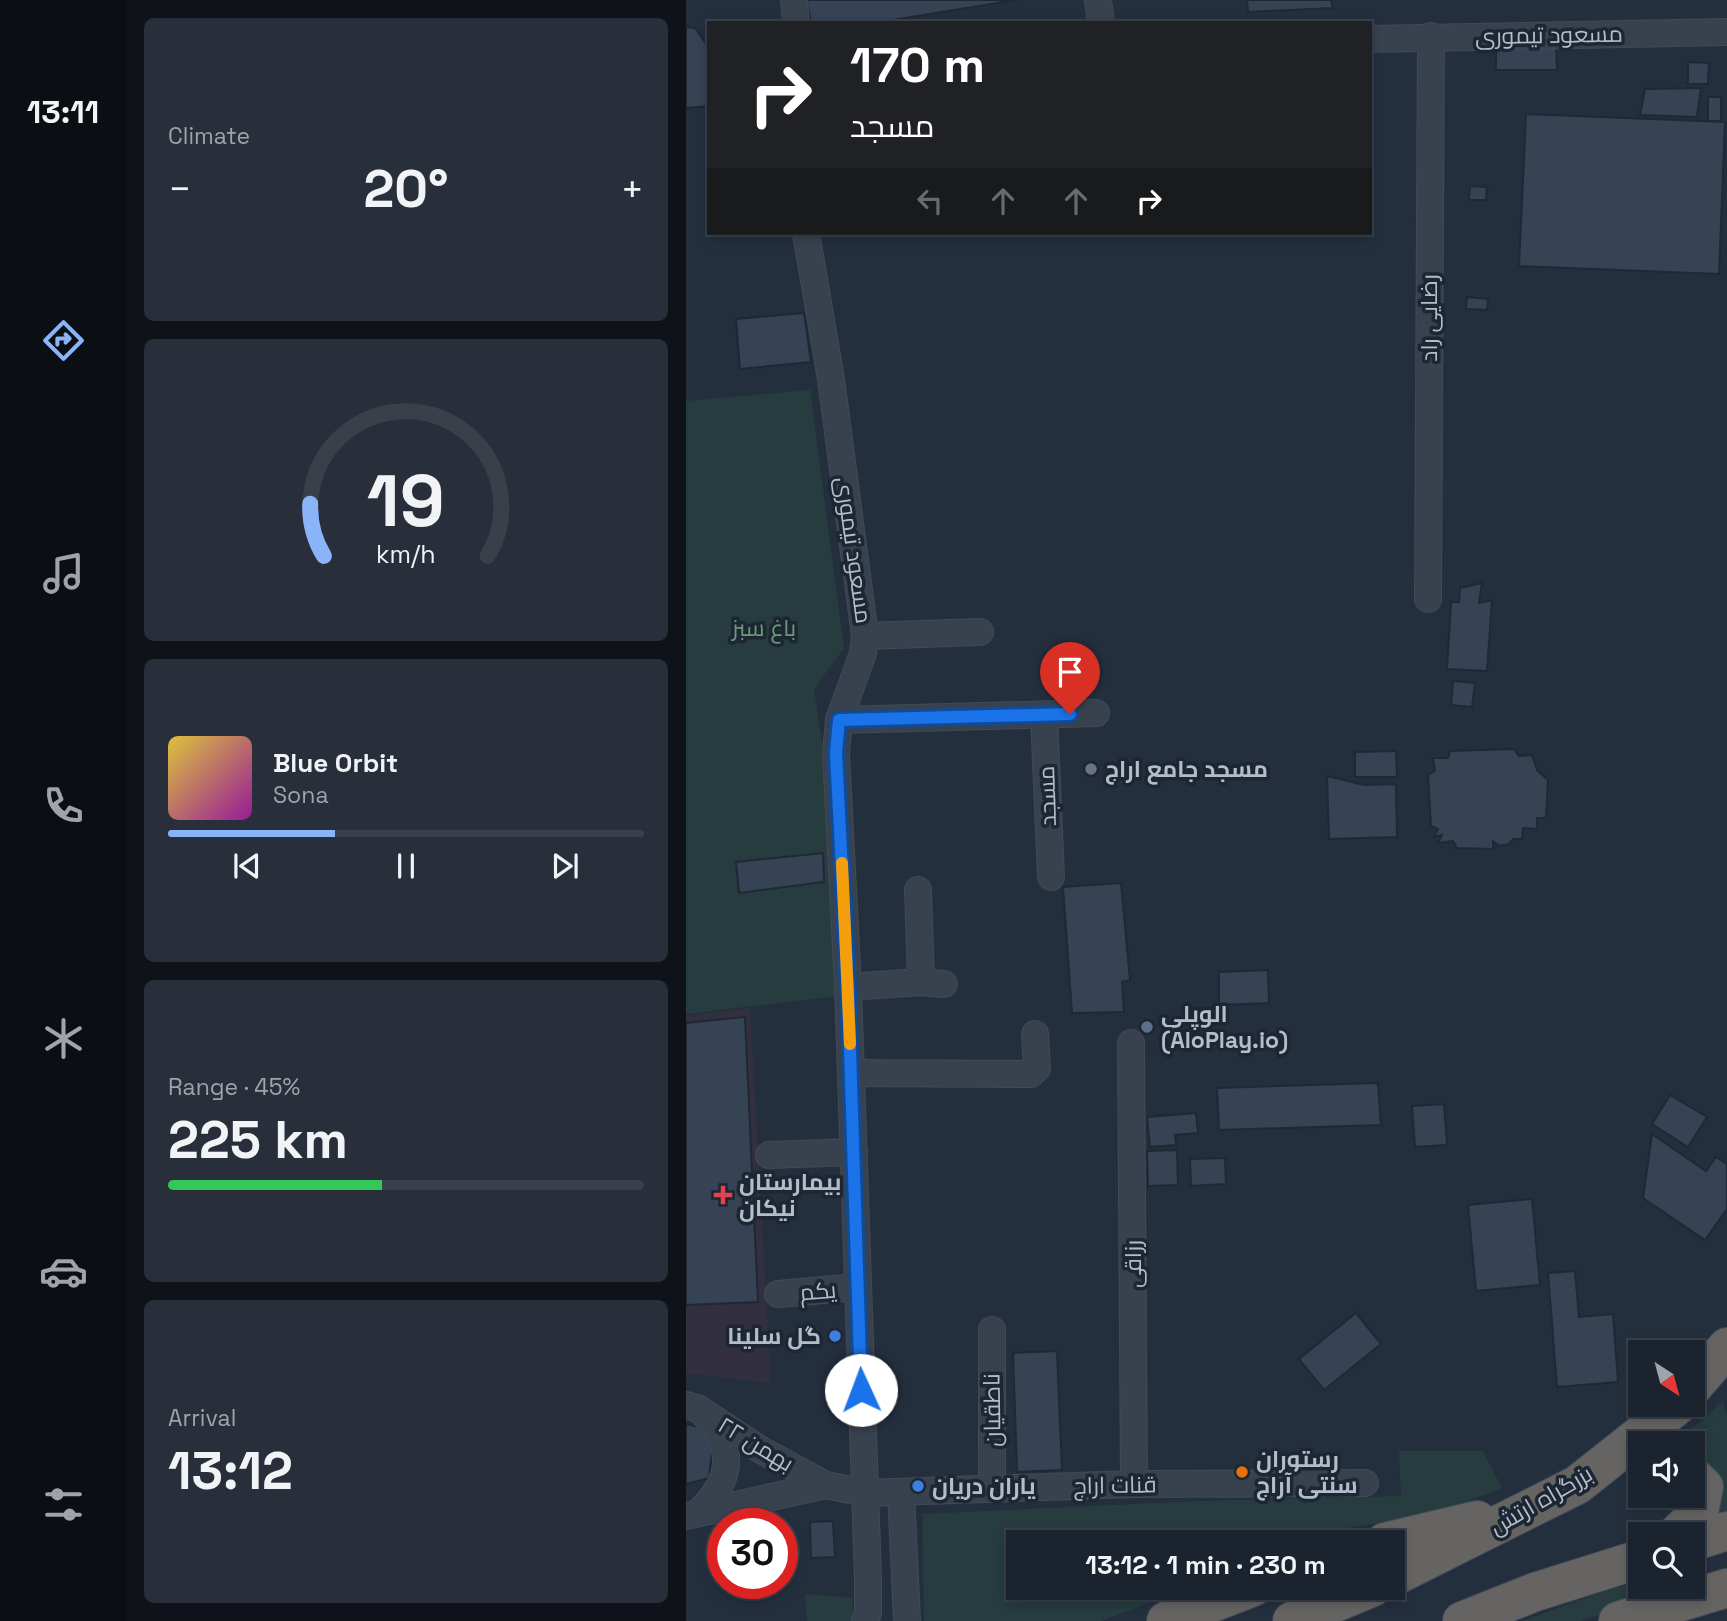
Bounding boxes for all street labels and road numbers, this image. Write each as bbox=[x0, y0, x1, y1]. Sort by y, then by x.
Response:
street label: مسعود تیموری bbox=[1475, 19, 1623, 51]
street label: رضایی راد bbox=[1414, 274, 1444, 362]
street label: مسعود تیموری bbox=[829, 475, 879, 625]
street label: مسجد bbox=[1031, 765, 1063, 827]
street label: رزاقی bbox=[1118, 1240, 1148, 1288]
street label: یکم bbox=[799, 1274, 838, 1309]
street label: ناطقیان bbox=[976, 1373, 1008, 1447]
street label: ۲۲ بهمن bbox=[713, 1410, 799, 1478]
street label: بزرگراه ارتش bbox=[1484, 1458, 1598, 1542]
street label: قنات اراج bbox=[1073, 1469, 1157, 1502]

